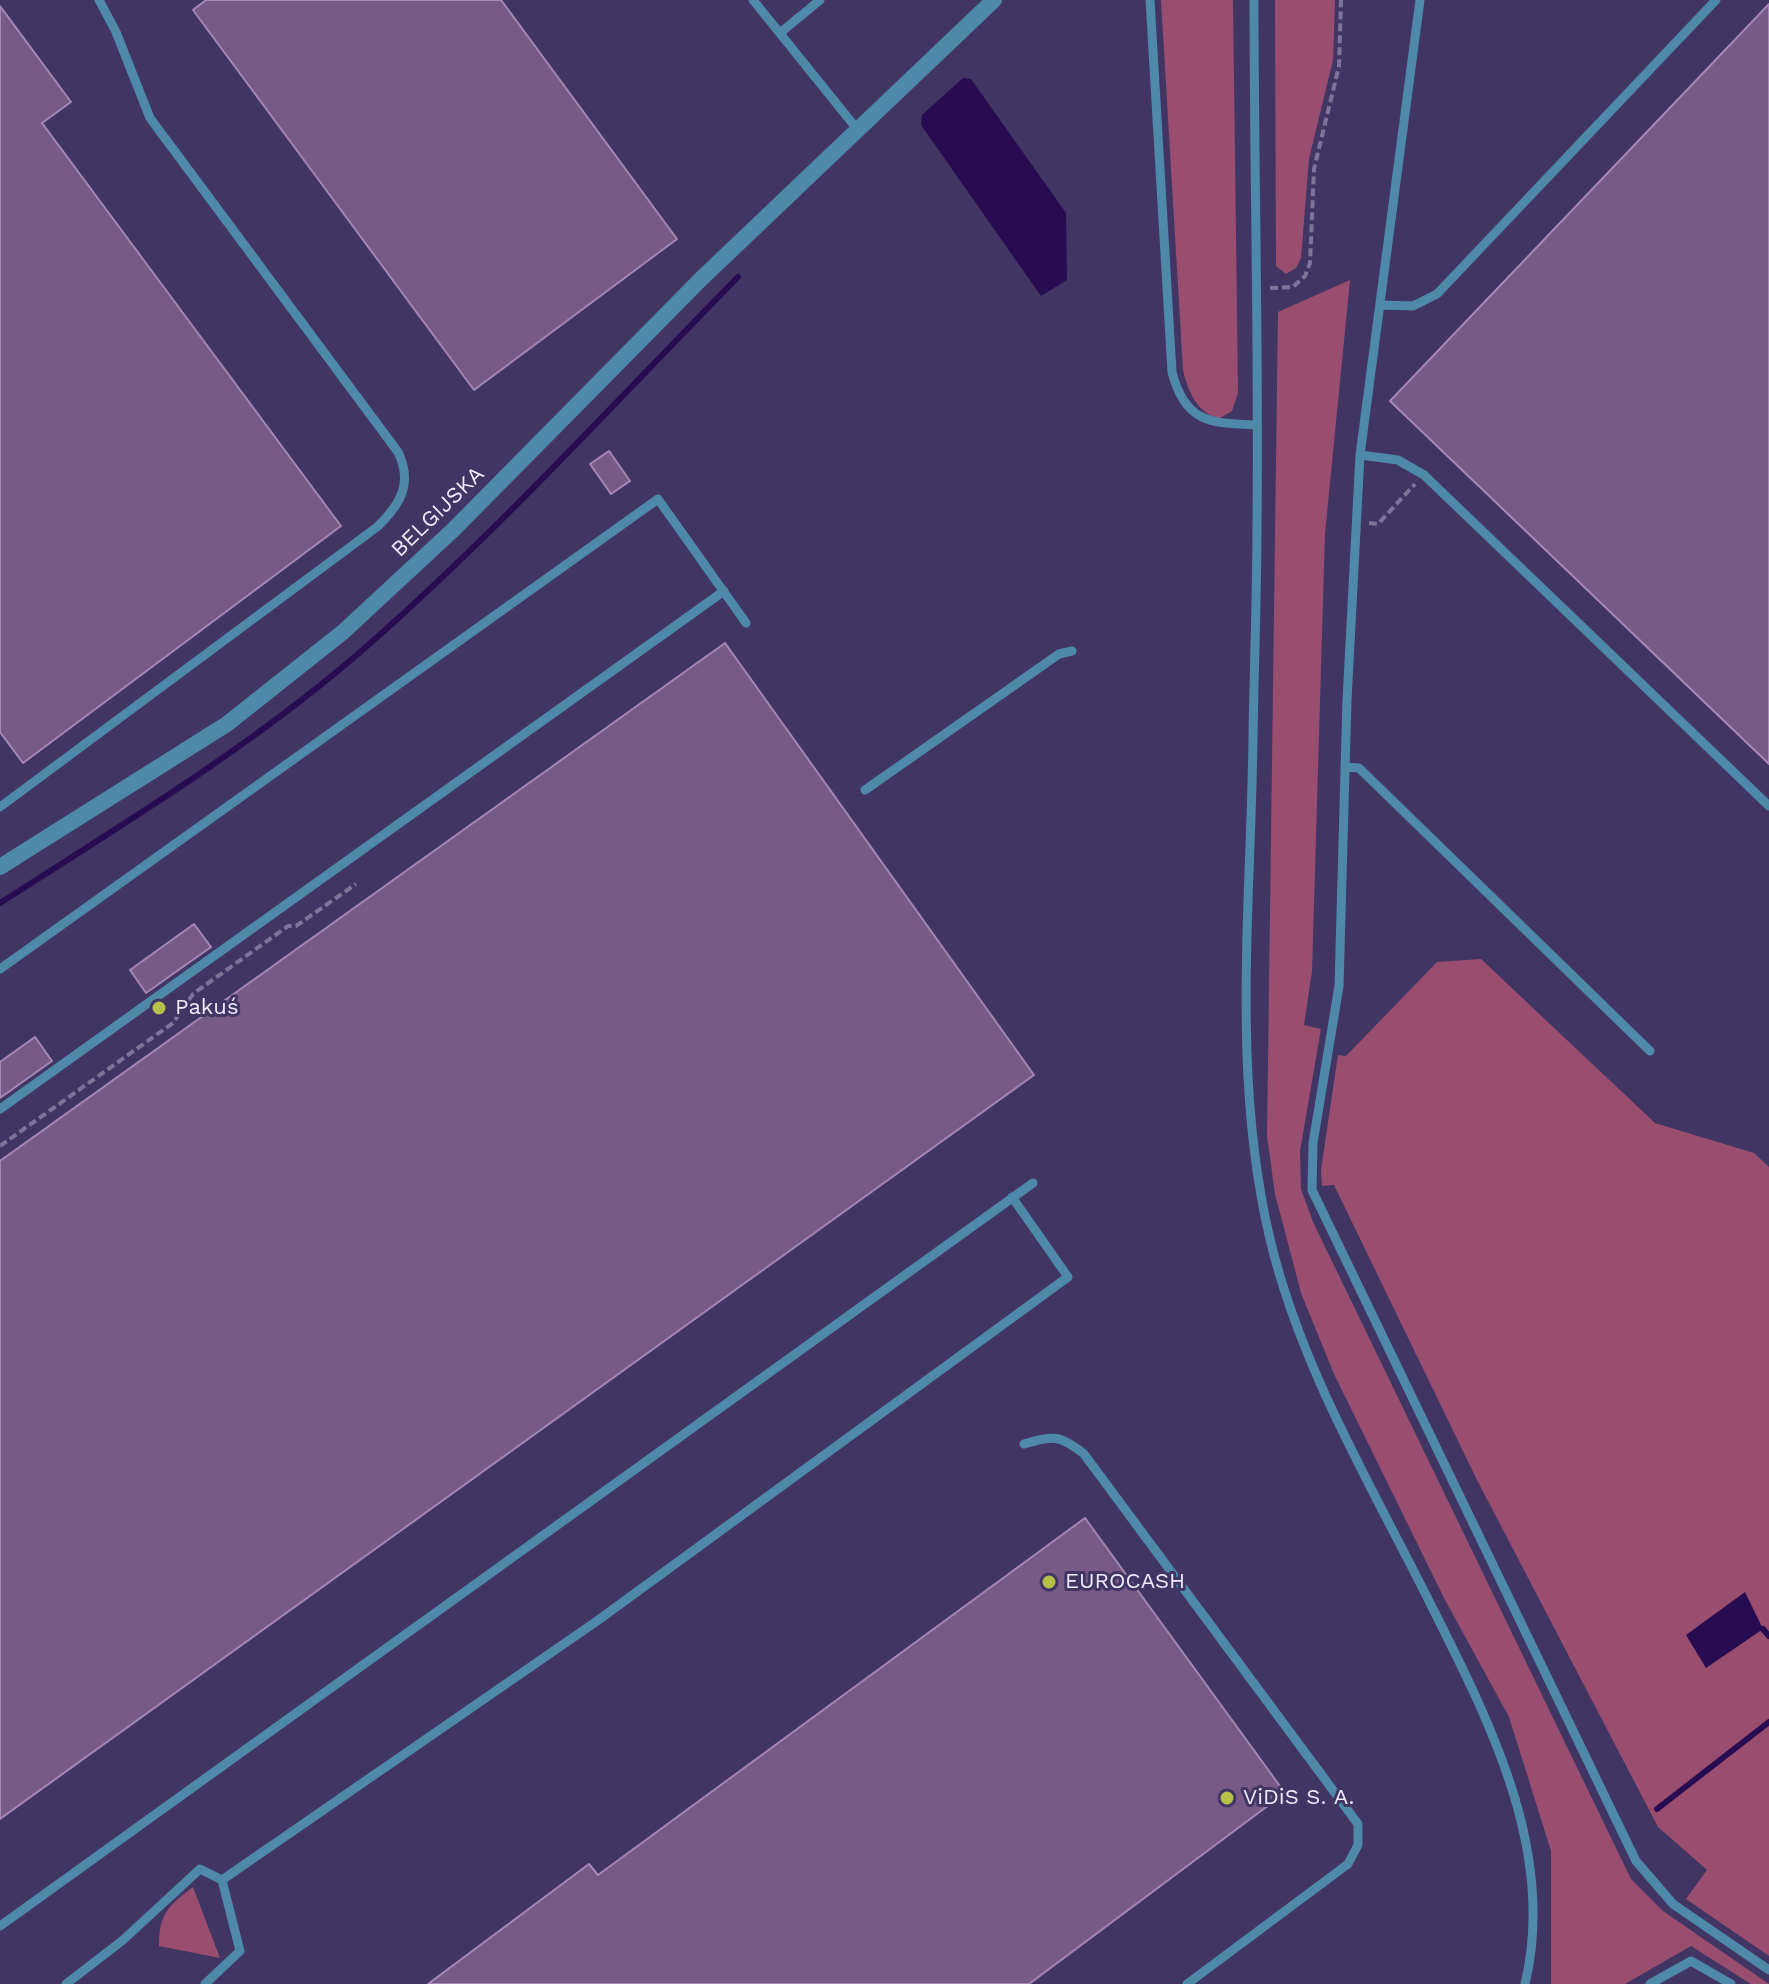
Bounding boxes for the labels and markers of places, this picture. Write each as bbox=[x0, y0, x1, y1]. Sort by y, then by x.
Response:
place label: Pakuś bbox=[175, 995, 239, 1021]
marker: Pakuś bbox=[150, 999, 168, 1017]
place label: EUROCASH bbox=[1065, 1569, 1185, 1595]
marker: EUROCASH bbox=[1040, 1573, 1058, 1591]
place label: ViDiS S. A. bbox=[1243, 1785, 1354, 1811]
marker: ViDiS S. A. bbox=[1218, 1789, 1236, 1807]

